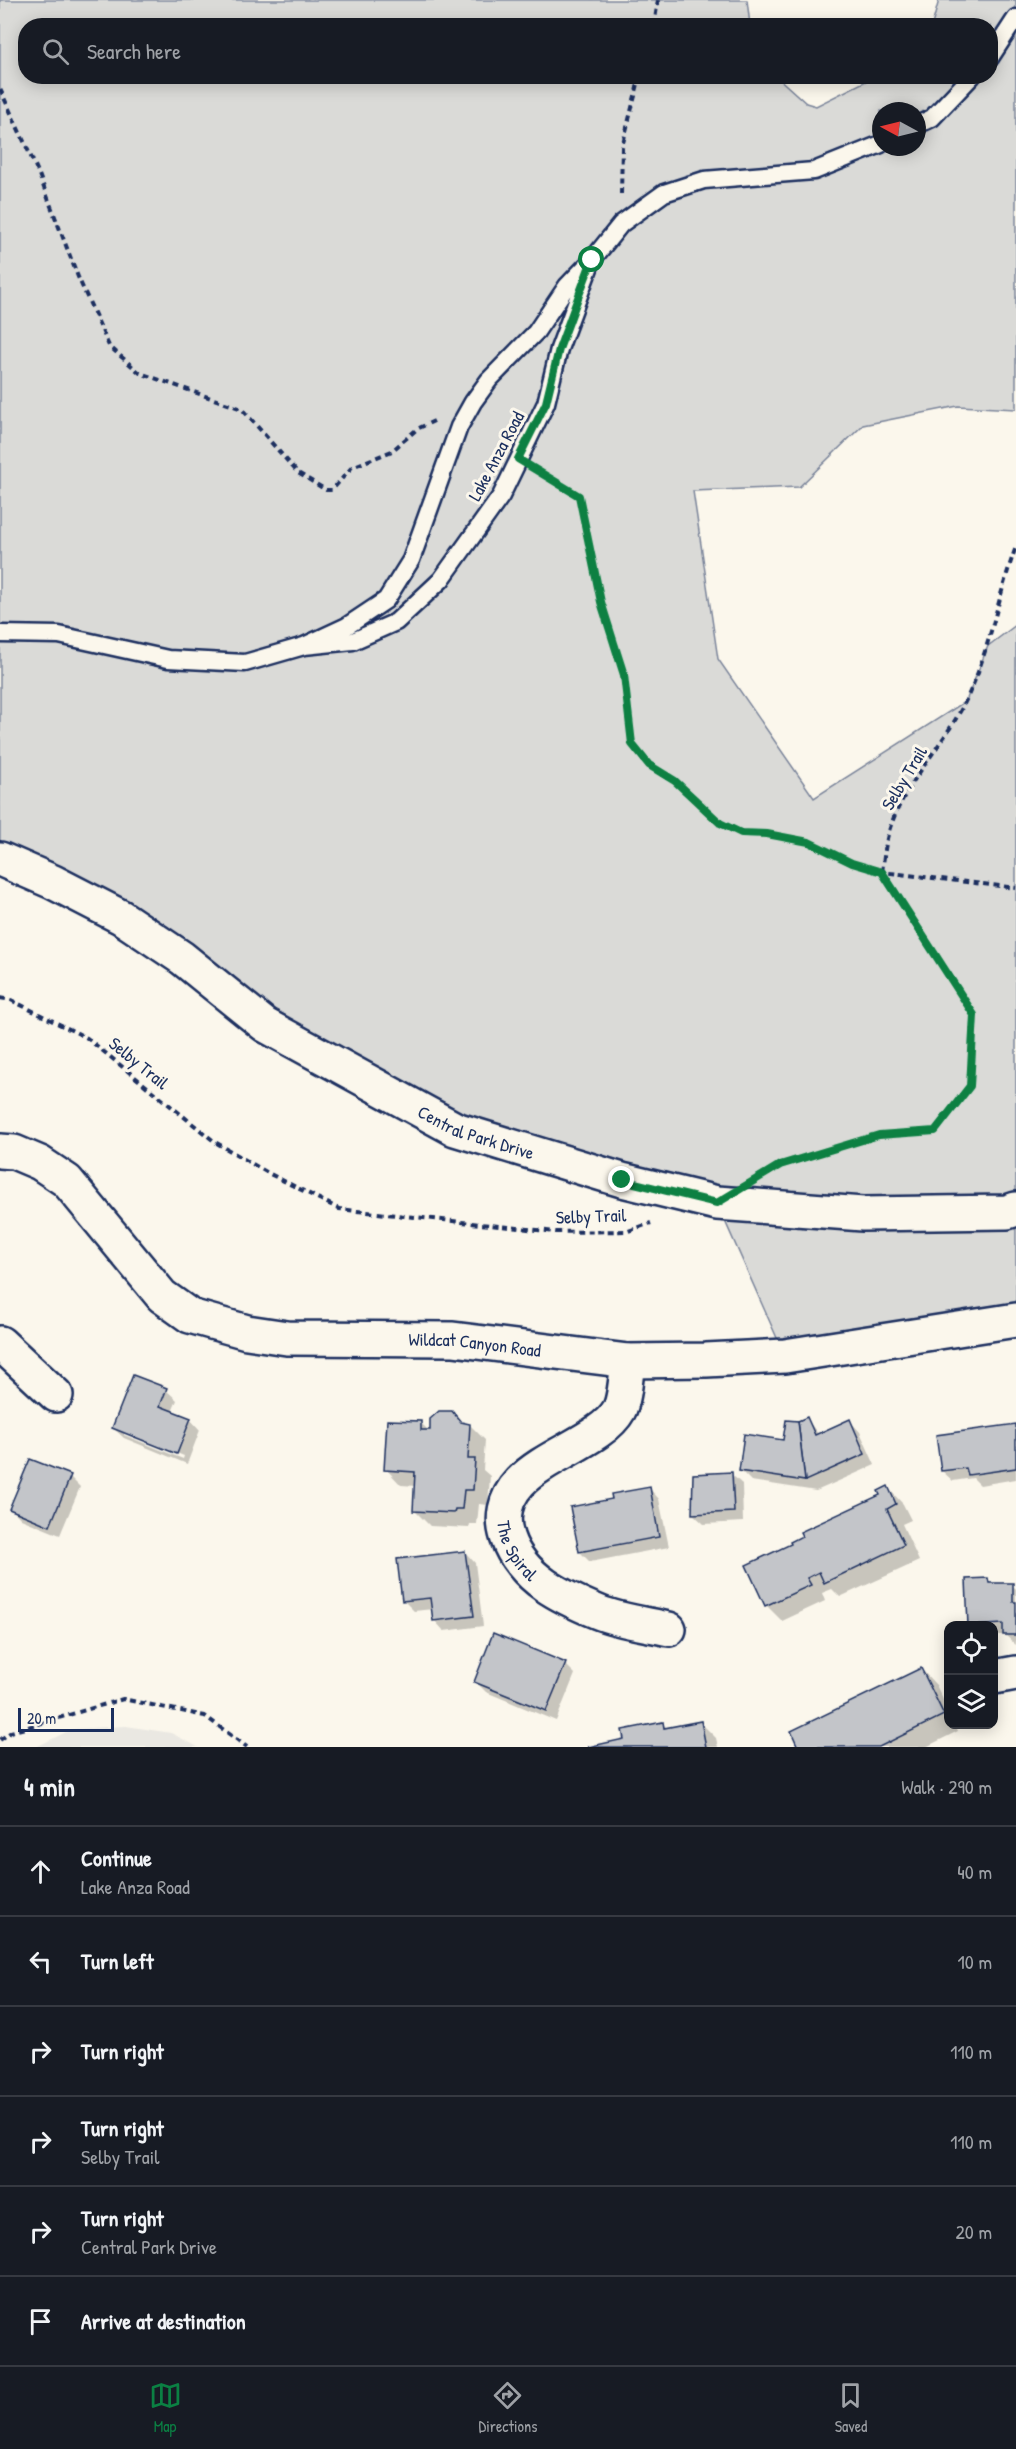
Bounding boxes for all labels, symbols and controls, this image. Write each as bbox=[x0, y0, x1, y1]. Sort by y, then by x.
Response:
search box bbox=[18, 18, 998, 84]
icon: search bbox=[39, 35, 72, 68]
text: Search here bbox=[87, 36, 181, 66]
north arrow bbox=[872, 102, 926, 156]
route start bbox=[578, 246, 604, 272]
street label: Lake Anza Road bbox=[462, 407, 530, 505]
street label: Selby Trail bbox=[875, 741, 933, 815]
street label: Selby Trail bbox=[104, 1031, 174, 1095]
street label: Central Park Drive bbox=[414, 1099, 537, 1165]
route end bbox=[608, 1166, 634, 1192]
street label: Selby Trail bbox=[555, 1202, 627, 1230]
street label: Wildcat Canyon Road bbox=[408, 1326, 543, 1362]
street label: The Spiral bbox=[492, 1519, 543, 1586]
map controls bbox=[944, 1621, 998, 1729]
button: locate bbox=[944, 1621, 998, 1675]
button: layers bbox=[944, 1675, 998, 1729]
scale bar bbox=[18, 1705, 114, 1732]
text: 20 m bbox=[27, 1707, 56, 1729]
text: 4 min bbox=[24, 1769, 75, 1804]
text: Walk · 290 m bbox=[901, 1773, 992, 1800]
text: Continue bbox=[81, 1843, 152, 1873]
icon: ahead bbox=[24, 1855, 57, 1888]
text: 40 m bbox=[957, 1858, 992, 1885]
text: Lake Anza Road bbox=[81, 1873, 190, 1900]
icon: left bbox=[24, 1945, 57, 1978]
text: Turn left bbox=[81, 1946, 154, 1976]
text: 10 m bbox=[958, 1948, 992, 1975]
icon: right bbox=[24, 2035, 57, 2068]
text: Turn right bbox=[81, 2036, 164, 2066]
text: 110 m bbox=[950, 2038, 992, 2065]
text: Turn right bbox=[81, 2113, 164, 2143]
icon: right bbox=[24, 2125, 57, 2158]
text: 110 m bbox=[950, 2128, 992, 2155]
text: Selby Trail bbox=[81, 2143, 159, 2170]
text: Turn right bbox=[81, 2203, 164, 2233]
icon: right bbox=[24, 2215, 57, 2248]
text: 20 m bbox=[955, 2218, 992, 2245]
text: Central Park Drive bbox=[81, 2233, 217, 2260]
icon: arrive bbox=[24, 2305, 57, 2338]
text: Arrive at destination bbox=[81, 2306, 246, 2336]
tab: Map bbox=[149, 2379, 182, 2437]
tab: Directions bbox=[479, 2379, 537, 2437]
tab: Saved bbox=[834, 2379, 867, 2437]

